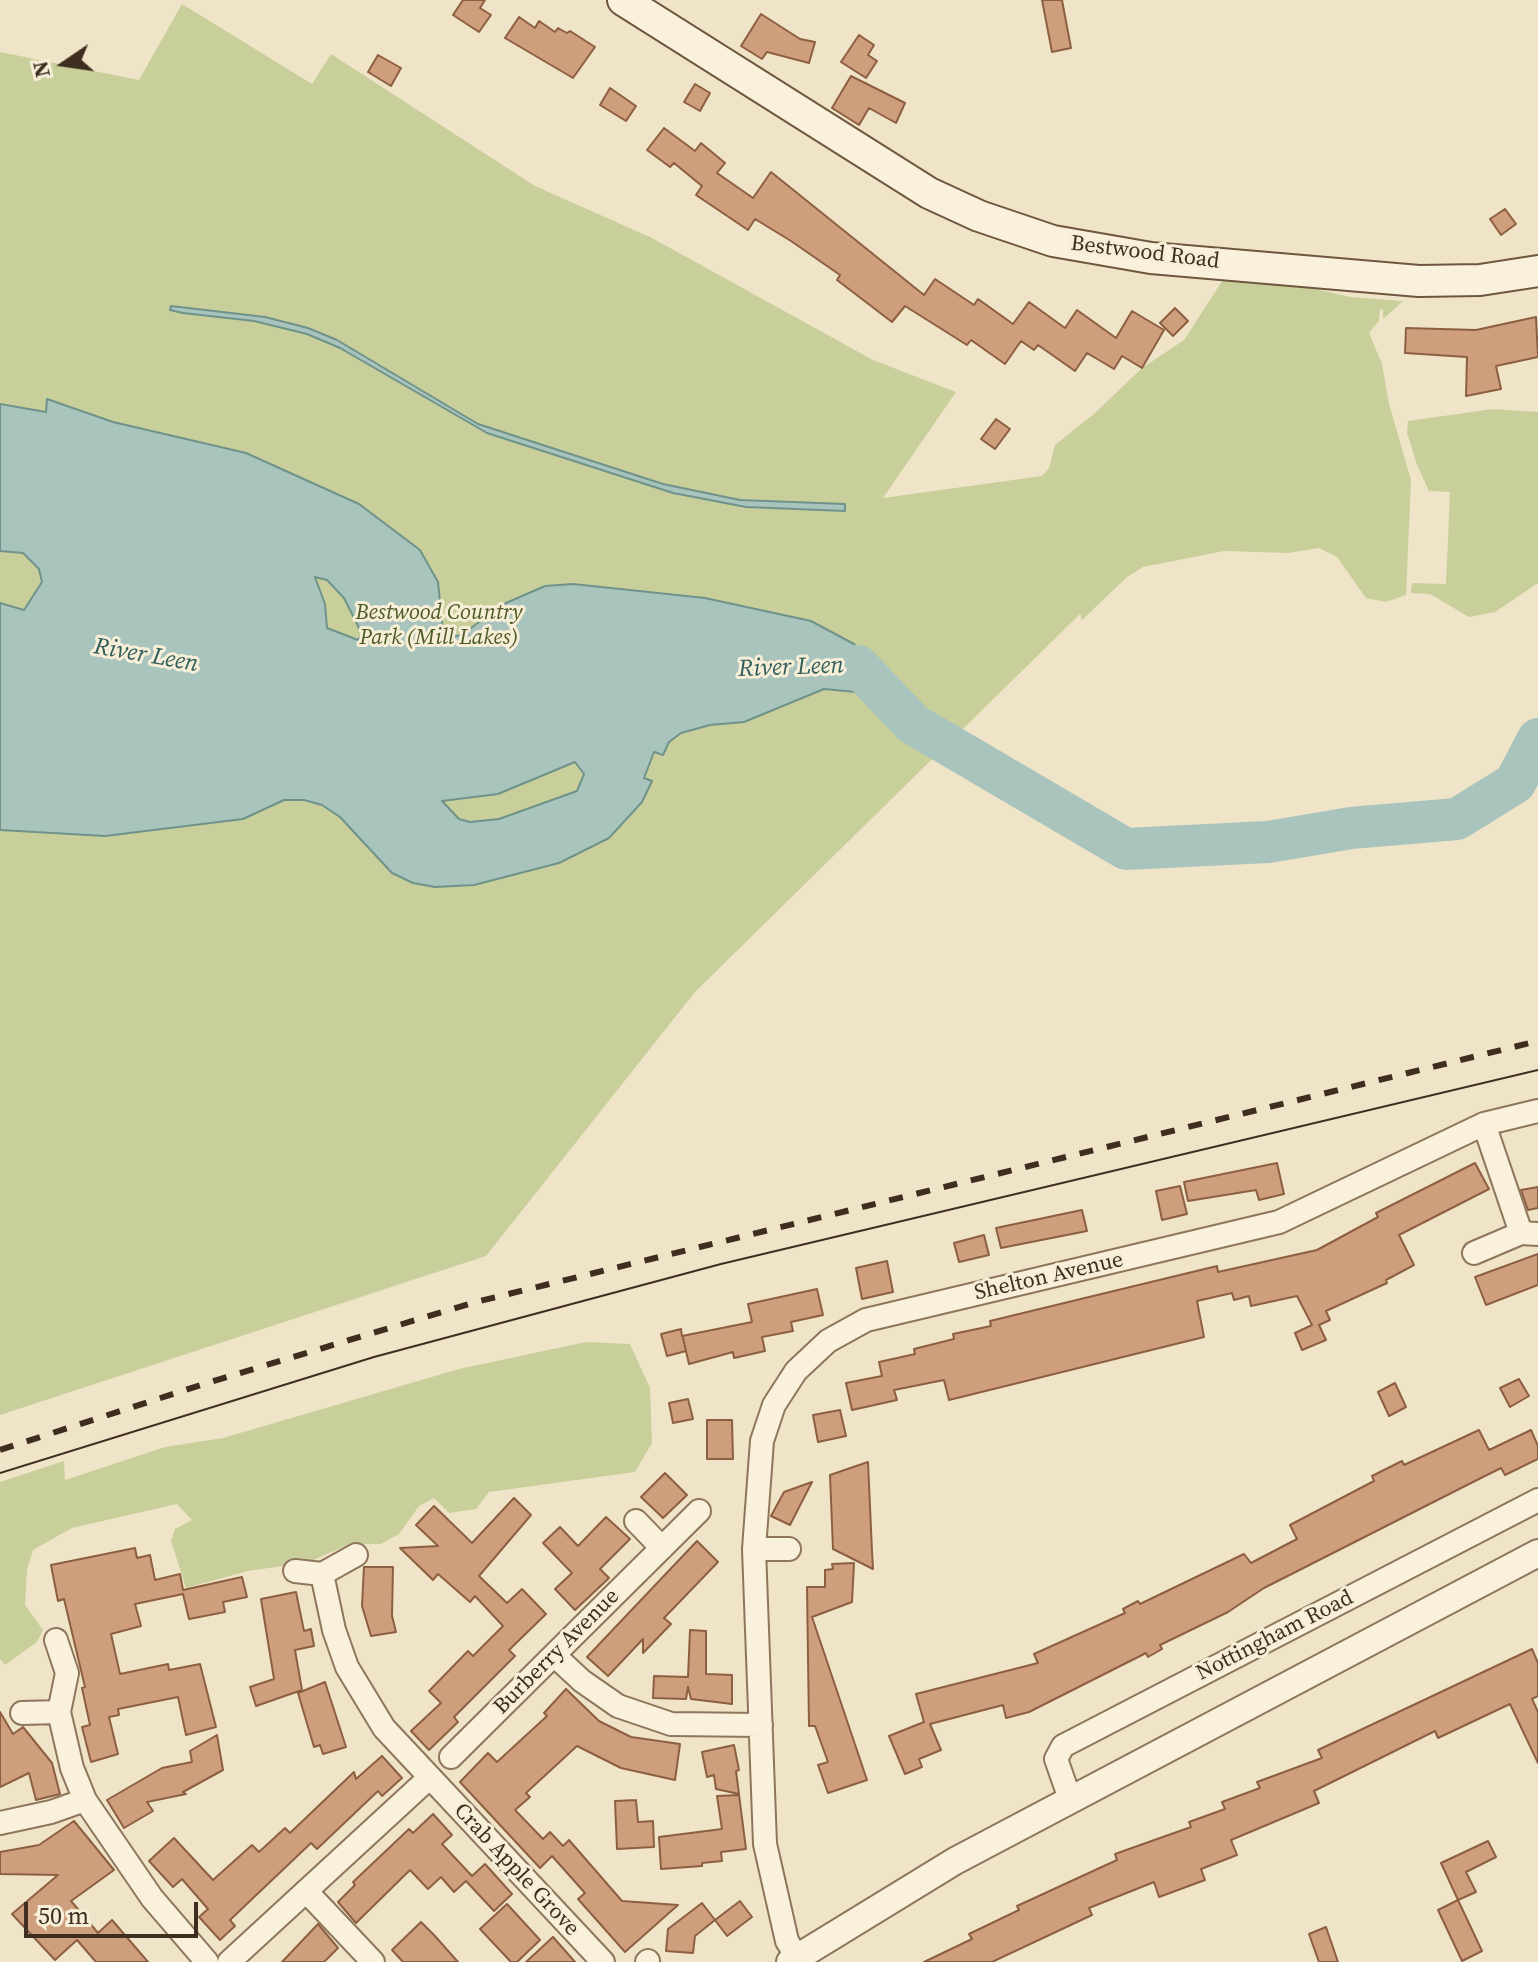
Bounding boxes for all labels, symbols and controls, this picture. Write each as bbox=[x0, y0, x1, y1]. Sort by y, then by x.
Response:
north arrow bbox=[24, 24, 104, 104]
text: N bbox=[24, 58, 57, 81]
street label: Bestwood Road bbox=[1069, 231, 1221, 275]
park label: Bestwood Country Park (Mill Lakes) bbox=[355, 600, 523, 652]
water label: River Leen bbox=[92, 633, 200, 679]
water label: River Leen bbox=[738, 652, 844, 684]
street label: Shelton Avenue bbox=[972, 1247, 1126, 1307]
street label: Burberry Avenue bbox=[489, 1584, 625, 1720]
street label: Nottingham Road bbox=[1192, 1585, 1358, 1687]
street label: Crab Apple Grove bbox=[448, 1798, 584, 1942]
scale bar bbox=[28, 1886, 202, 1936]
text: 50 m bbox=[38, 1899, 89, 1932]

